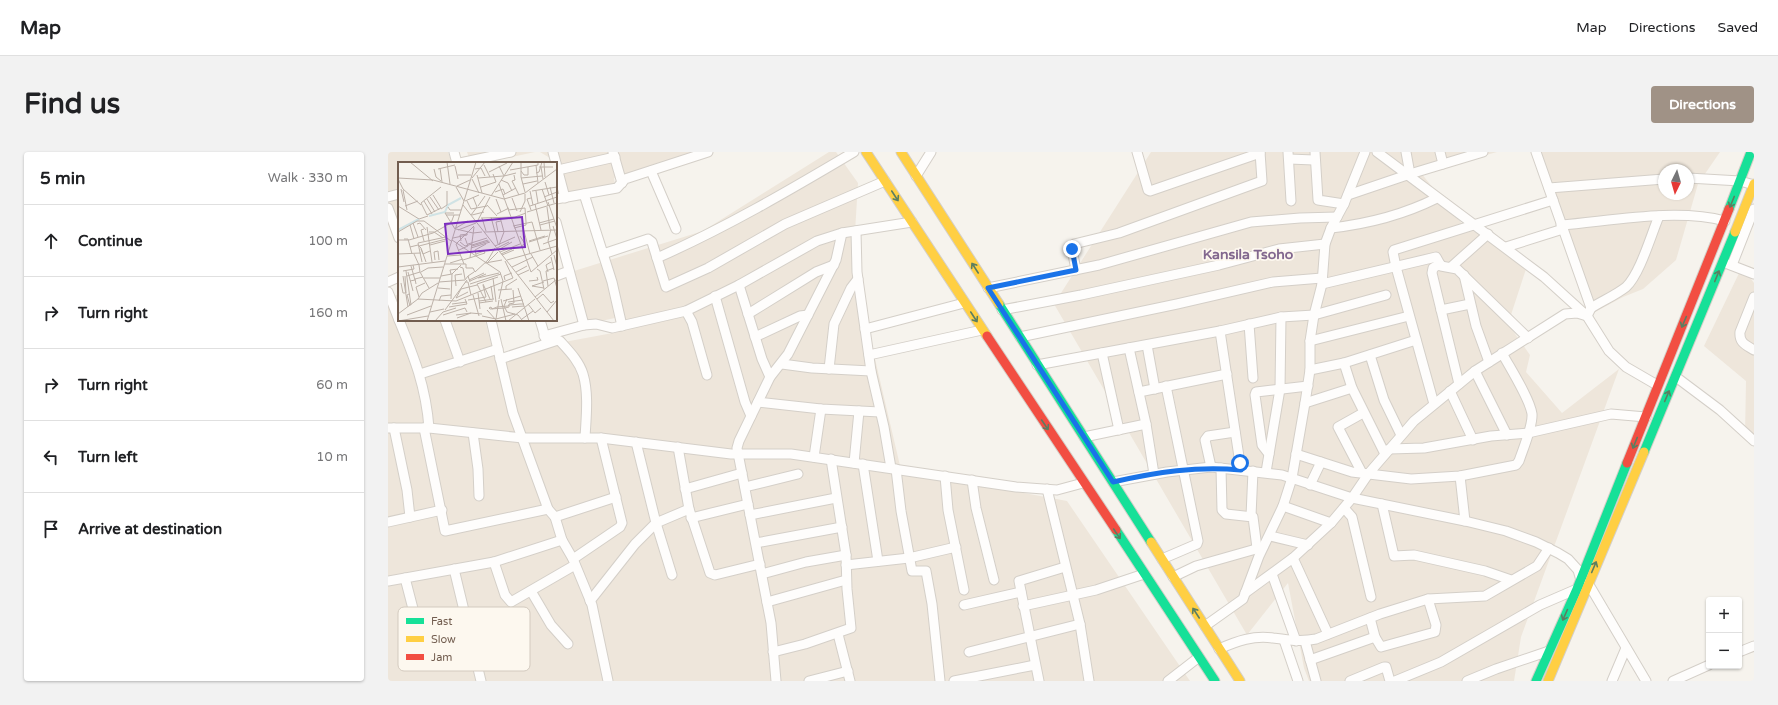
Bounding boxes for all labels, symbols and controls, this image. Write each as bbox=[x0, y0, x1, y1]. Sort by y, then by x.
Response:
text: Map bbox=[20, 17, 61, 39]
text: Map bbox=[1576, 19, 1607, 36]
text: Directions bbox=[1629, 19, 1696, 36]
text: Saved bbox=[1718, 19, 1758, 36]
button: Directions bbox=[1651, 86, 1754, 123]
text: Find us bbox=[24, 87, 120, 121]
inset map bbox=[398, 162, 557, 321]
north arrow bbox=[1658, 164, 1694, 200]
text: 5 min bbox=[40, 168, 85, 189]
text: Walk · 330 m bbox=[268, 170, 348, 186]
one-way arrow bbox=[891, 191, 899, 202]
one-way arrow bbox=[1728, 195, 1736, 207]
icon: ahead bbox=[40, 230, 62, 252]
text: Continue bbox=[78, 232, 142, 250]
text: 100 m bbox=[308, 233, 348, 249]
route end bbox=[1063, 240, 1081, 258]
district label: Kansila Tsoho bbox=[1203, 246, 1294, 263]
one-way arrow bbox=[971, 263, 979, 274]
one-way arrow bbox=[1714, 270, 1721, 282]
icon: right bbox=[40, 302, 62, 324]
text: Turn right bbox=[78, 304, 148, 322]
text: 160 m bbox=[308, 305, 348, 321]
one-way arrow bbox=[970, 311, 978, 323]
one-way arrow bbox=[1679, 316, 1687, 328]
icon: right bbox=[40, 374, 62, 396]
text: Turn right bbox=[78, 376, 148, 394]
text: 60 m bbox=[316, 377, 348, 393]
one-way arrow bbox=[1664, 391, 1672, 403]
one-way arrow bbox=[1041, 420, 1049, 431]
one-way arrow bbox=[1631, 436, 1639, 448]
icon: left bbox=[40, 446, 62, 468]
text: Turn left bbox=[78, 448, 138, 466]
text: 10 m bbox=[316, 449, 348, 465]
route start bbox=[1231, 454, 1249, 472]
icon: arrive bbox=[40, 518, 62, 540]
text: Arrive at destination bbox=[78, 520, 222, 538]
one-way arrow bbox=[1113, 528, 1121, 539]
one-way arrow bbox=[1591, 562, 1599, 574]
map controls bbox=[1706, 597, 1742, 669]
button: + bbox=[1706, 597, 1742, 633]
legend bbox=[398, 607, 530, 671]
one-way arrow bbox=[1192, 607, 1200, 619]
one-way arrow bbox=[1561, 608, 1568, 620]
text: Fast bbox=[431, 615, 452, 628]
text: Slow bbox=[431, 633, 456, 646]
button: − bbox=[1706, 633, 1742, 669]
text: Jam bbox=[431, 651, 452, 664]

